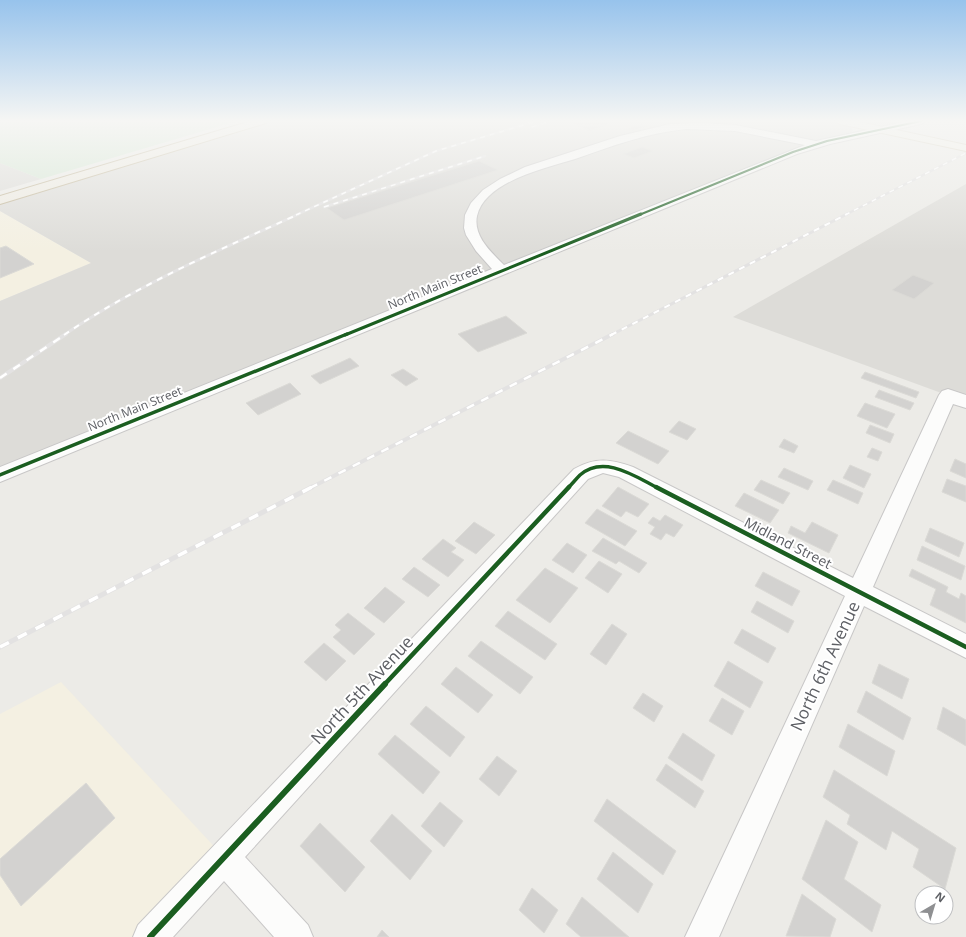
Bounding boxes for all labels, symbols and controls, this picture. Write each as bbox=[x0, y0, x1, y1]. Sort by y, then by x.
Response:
street label: North Main Street bbox=[385, 260, 485, 313]
street label: North Main Street bbox=[85, 382, 185, 435]
street label: Midland Street bbox=[741, 512, 835, 573]
street label: North 6th Avenue bbox=[784, 597, 865, 734]
street label: North 5th Avenue bbox=[305, 630, 418, 749]
north arrow bbox=[914, 885, 954, 925]
text: N bbox=[932, 888, 949, 905]

